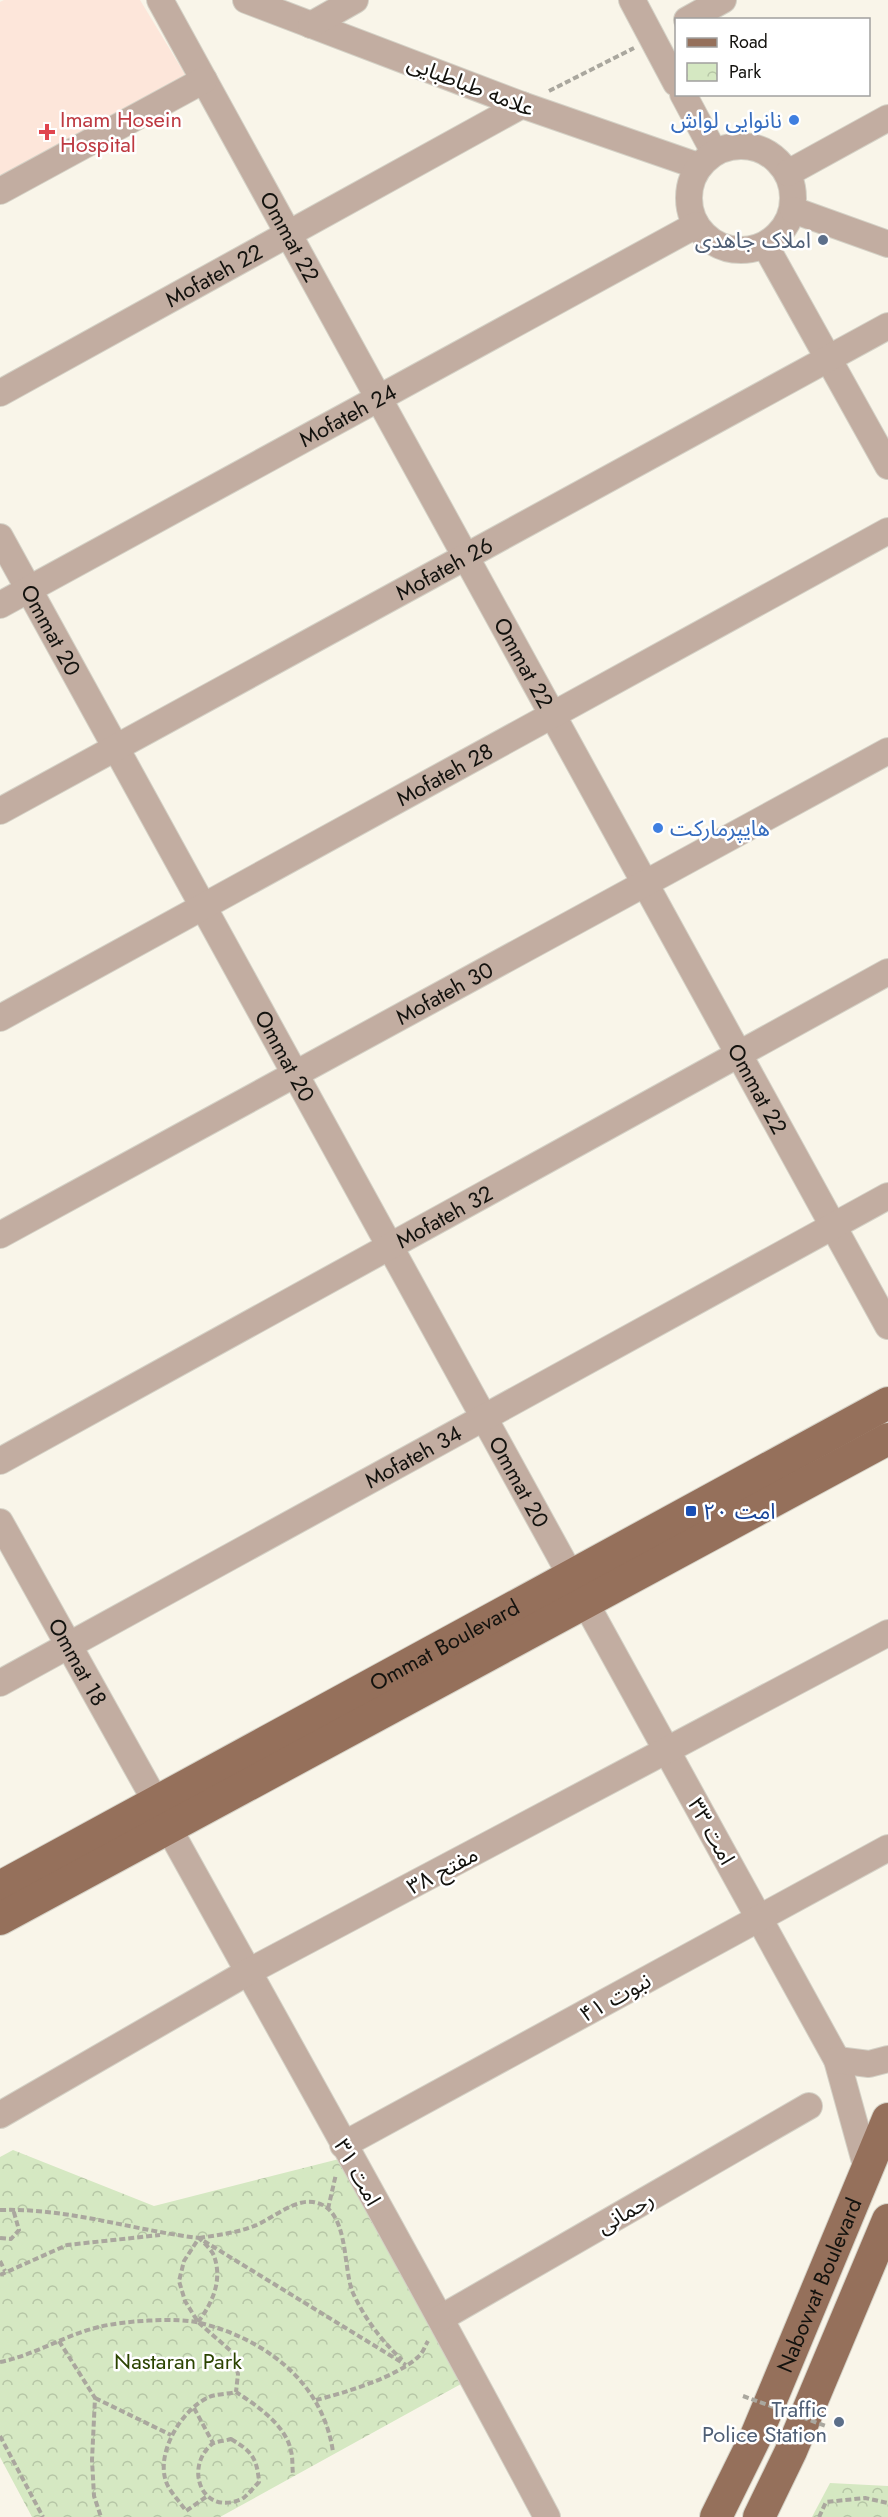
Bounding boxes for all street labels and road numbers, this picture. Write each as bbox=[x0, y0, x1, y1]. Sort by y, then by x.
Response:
street label: علامه طباطبایی bbox=[403, 46, 539, 124]
street label: Ommat 22 bbox=[252, 185, 328, 288]
street label: Mofateh 22 bbox=[159, 235, 268, 315]
street label: Mofateh 24 bbox=[293, 375, 402, 455]
street label: Mofateh 26 bbox=[390, 529, 499, 608]
street label: Ommat 20 bbox=[13, 578, 89, 681]
street label: Ommat 22 bbox=[486, 611, 562, 714]
street label: Mofateh 28 bbox=[390, 735, 499, 814]
street label: Mofateh 30 bbox=[390, 953, 499, 1032]
street label: Ommat 20 bbox=[247, 1004, 323, 1107]
street label: Ommat 22 bbox=[720, 1037, 796, 1140]
street label: Mofateh 32 bbox=[390, 1177, 498, 1256]
street label: Mofateh 34 bbox=[359, 1417, 467, 1496]
street label: Ommat 20 bbox=[481, 1430, 557, 1533]
street label: Ommat Boulevard bbox=[364, 1591, 525, 1699]
street label: Ommat 18 bbox=[40, 1612, 115, 1712]
street label: امت ۳۳ bbox=[680, 1791, 744, 1871]
street label: مفتح ۳۸ bbox=[401, 1838, 484, 1903]
street label: نبوت ۴۱ bbox=[573, 1964, 657, 2030]
street label: امت ۳۱ bbox=[326, 2132, 390, 2212]
street label: رحمانی bbox=[590, 2183, 660, 2241]
street label: Nabovvat Boulevard bbox=[768, 2193, 870, 2377]

